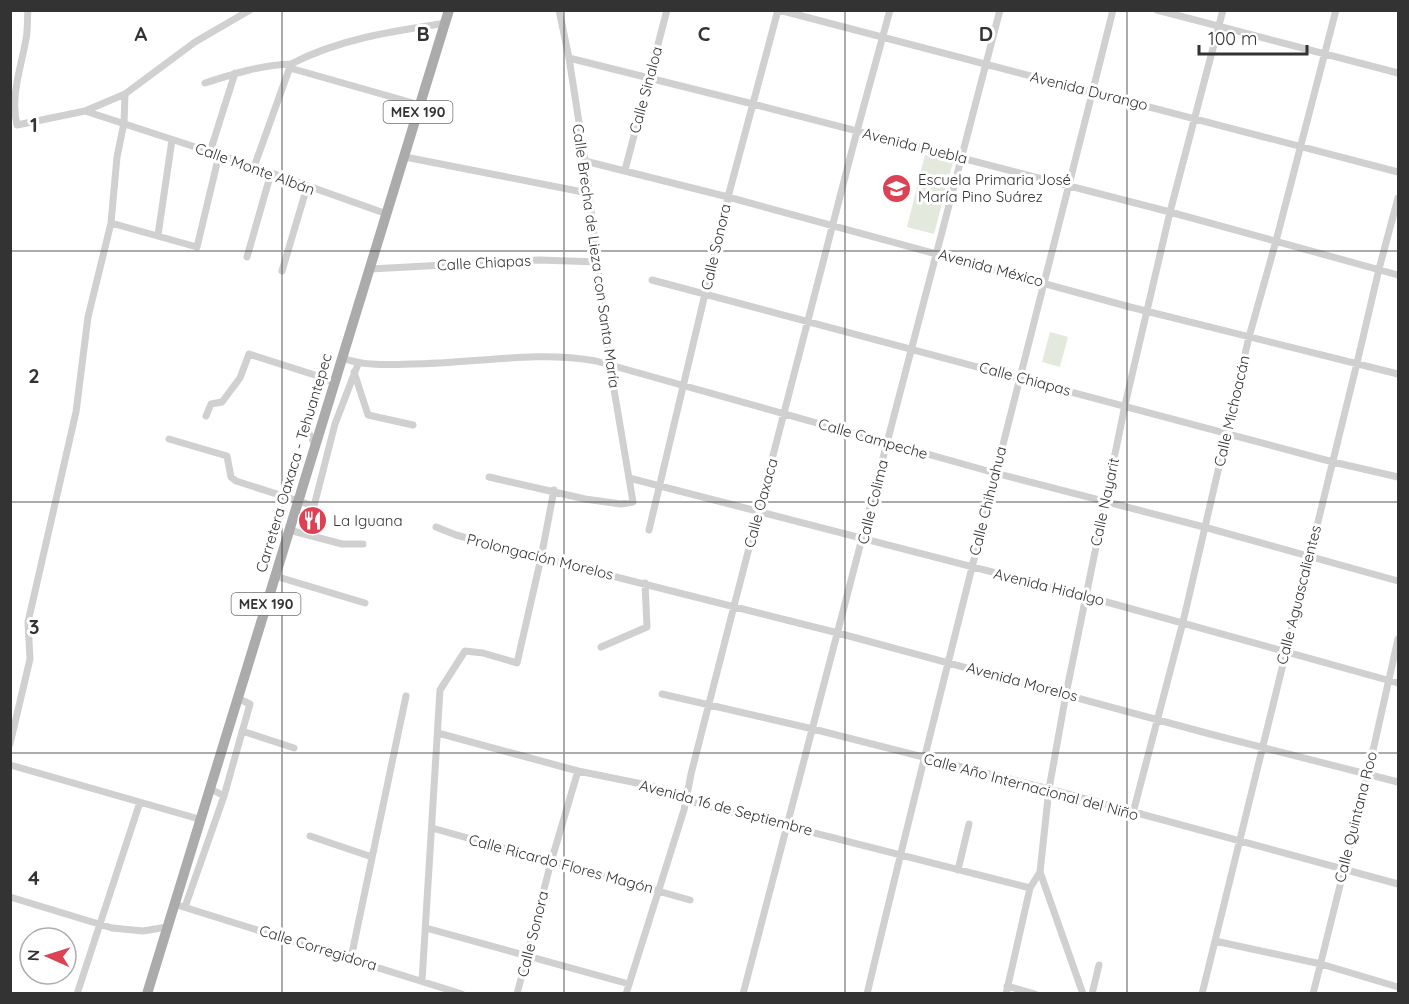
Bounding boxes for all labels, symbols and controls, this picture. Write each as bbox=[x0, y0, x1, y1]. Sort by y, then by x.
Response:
scale bar bbox=[1199, 18, 1307, 56]
text: A bbox=[135, 21, 148, 46]
text: B bbox=[416, 21, 430, 46]
text: C bbox=[698, 21, 711, 46]
text: D bbox=[979, 21, 993, 46]
text: 100 m bbox=[1208, 27, 1257, 50]
street label: Calle Sinaloa bbox=[625, 44, 666, 135]
street label: Avenida Durango bbox=[1028, 67, 1150, 114]
road number: MEX 190 bbox=[384, 101, 452, 123]
text: 1 bbox=[30, 112, 38, 137]
street label: Calle Brecha de Lieza con Santa María bbox=[569, 123, 624, 389]
street label: Avenida Puebla bbox=[861, 123, 969, 168]
street label: Calle Monte Albán bbox=[193, 138, 318, 199]
place label: Escuela Primaria José María Pino Suárez bbox=[918, 170, 1071, 206]
school or university icon: Escuela Primaria José María Pino Suárez bbox=[881, 173, 913, 205]
street label: Calle Sonora bbox=[696, 202, 735, 292]
street label: Avenida México bbox=[937, 244, 1046, 291]
street label: Calle Chiapas bbox=[437, 251, 531, 274]
street label: Carretera Oaxaca - Tehuantepec bbox=[251, 351, 336, 575]
street label: Calle Michoacán bbox=[1209, 353, 1254, 468]
street label: Calle Chiapas bbox=[977, 357, 1073, 400]
text: 2 bbox=[28, 363, 40, 388]
street label: Calle Campeche bbox=[816, 414, 930, 463]
street label: Calle Chihuahua bbox=[965, 444, 1010, 558]
street label: Calle Oaxaca bbox=[739, 456, 782, 550]
street label: Calle Nayarit bbox=[1086, 456, 1123, 548]
street label: Calle Colima bbox=[853, 458, 892, 546]
restaurant icon: La Iguana bbox=[296, 505, 328, 537]
place label: La Iguana bbox=[333, 511, 403, 530]
street label: Calle Aguascalientes bbox=[1272, 523, 1325, 667]
street label: Prolongación Morelos bbox=[465, 529, 615, 584]
street label: Avenida Hidalgo bbox=[992, 564, 1106, 609]
road number: MEX 190 bbox=[232, 593, 300, 615]
text: 3 bbox=[29, 614, 39, 639]
street label: Avenida Morelos bbox=[964, 658, 1080, 706]
street label: Calle Año Internacional del Niño bbox=[922, 749, 1141, 824]
street label: Calle Quintana Roo bbox=[1330, 749, 1381, 884]
street label: Avenida 16 de Septiembre bbox=[637, 775, 815, 840]
street label: Calle Ricardo Flores Magón bbox=[467, 830, 656, 897]
text: 4 bbox=[28, 865, 40, 890]
street label: Calle Sonora bbox=[513, 889, 552, 979]
street label: Calle Corregidora bbox=[257, 921, 379, 974]
north arrow bbox=[18, 926, 78, 986]
text: N bbox=[23, 949, 43, 962]

